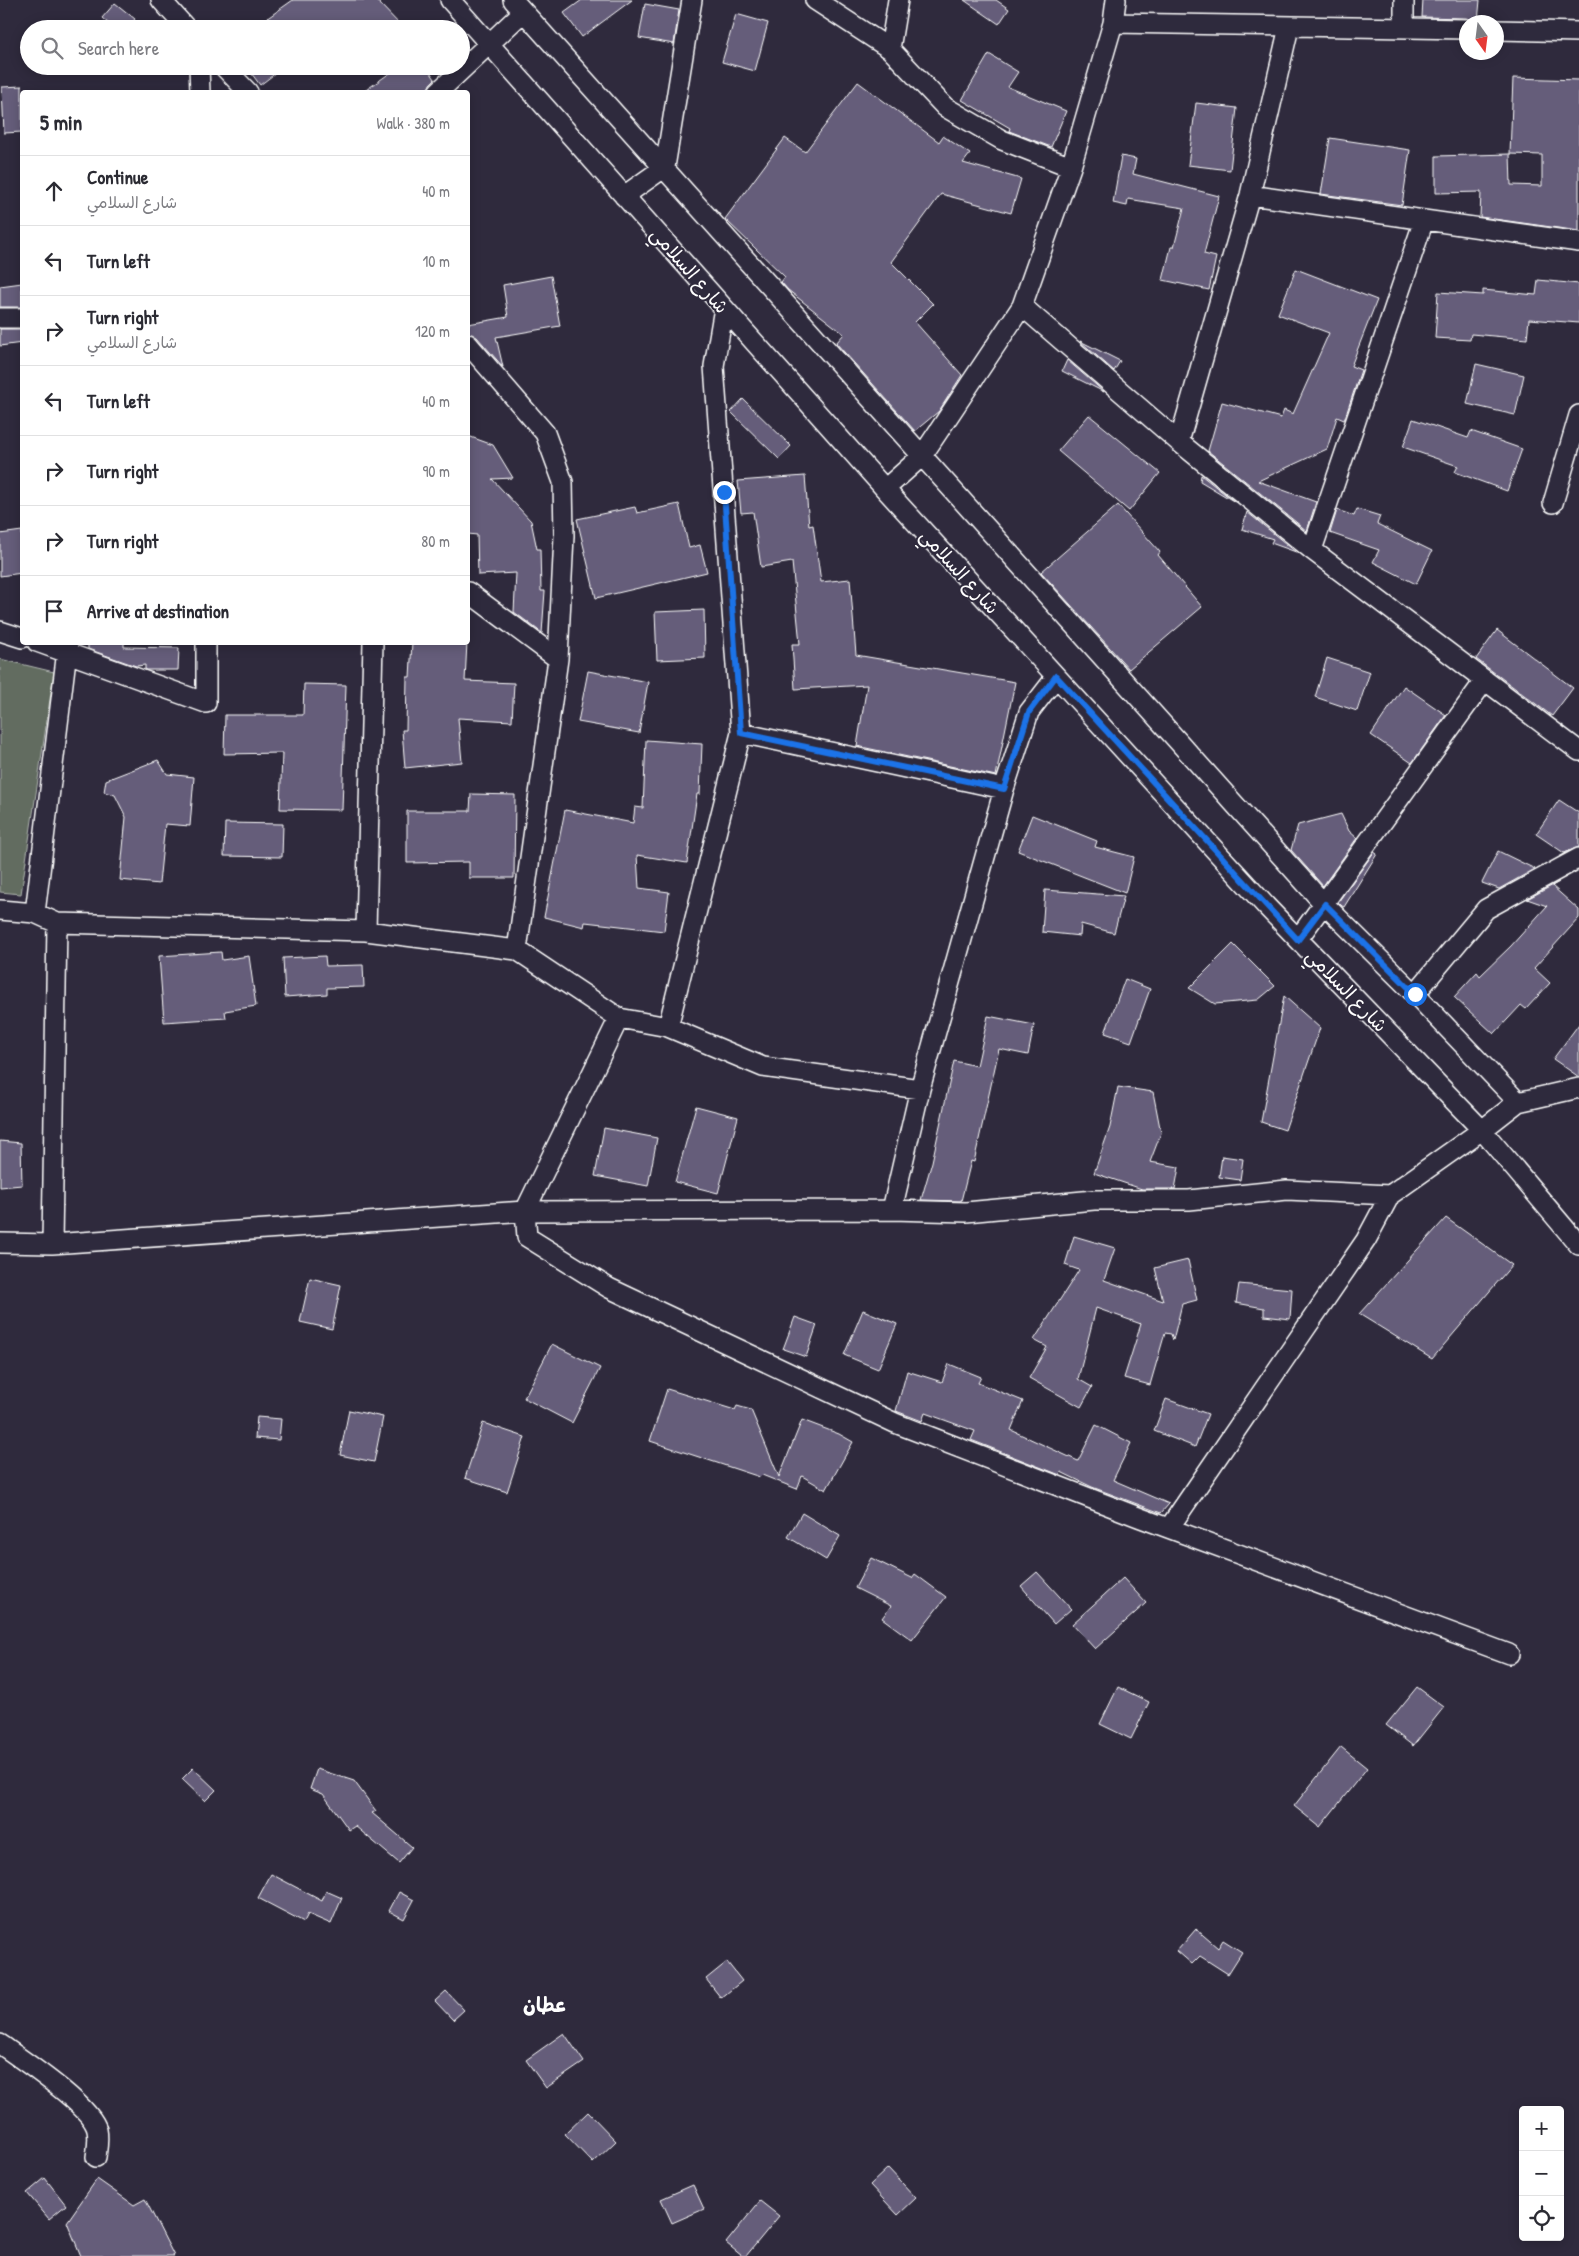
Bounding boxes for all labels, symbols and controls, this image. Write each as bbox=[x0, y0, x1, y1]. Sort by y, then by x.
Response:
north arrow bbox=[1459, 15, 1504, 60]
search box bbox=[20, 20, 470, 75]
icon: search bbox=[38, 34, 66, 62]
text: Search here bbox=[78, 35, 159, 61]
text: 5 min bbox=[40, 108, 82, 137]
text: Walk · 380 m bbox=[377, 112, 450, 134]
text: Continue bbox=[87, 164, 148, 190]
icon: ahead bbox=[40, 177, 68, 205]
text: 40 m bbox=[422, 180, 450, 202]
text: شارع السلامي bbox=[87, 191, 177, 213]
street label: شارع السلامي bbox=[642, 221, 735, 322]
icon: left bbox=[40, 247, 68, 275]
text: Turn left bbox=[87, 248, 150, 274]
text: 10 m bbox=[422, 250, 450, 272]
text: Turn right bbox=[87, 304, 158, 330]
icon: right bbox=[40, 317, 68, 345]
text: 120 m bbox=[415, 320, 450, 342]
text: شارع السلامي bbox=[87, 331, 177, 353]
icon: left bbox=[40, 387, 68, 415]
text: Turn left bbox=[87, 388, 150, 414]
text: 40 m bbox=[422, 390, 450, 412]
icon: right bbox=[40, 457, 68, 485]
text: Turn right bbox=[87, 458, 158, 484]
text: 90 m bbox=[422, 460, 450, 482]
route end bbox=[713, 481, 736, 504]
street label: شارع السلامي bbox=[912, 523, 1005, 622]
icon: right bbox=[40, 527, 68, 555]
text: Turn right bbox=[87, 528, 158, 554]
text: 80 m bbox=[421, 530, 450, 552]
icon: arrive bbox=[40, 597, 68, 625]
text: Arrive at destination bbox=[87, 598, 229, 624]
street label: شارع السلامي bbox=[1298, 942, 1394, 1040]
route start bbox=[1404, 983, 1427, 1006]
district label: عطان bbox=[523, 1991, 567, 2018]
map controls bbox=[1519, 2106, 1564, 2241]
button: + bbox=[1519, 2106, 1564, 2151]
button: − bbox=[1519, 2151, 1564, 2196]
button: locate bbox=[1519, 2196, 1564, 2241]

